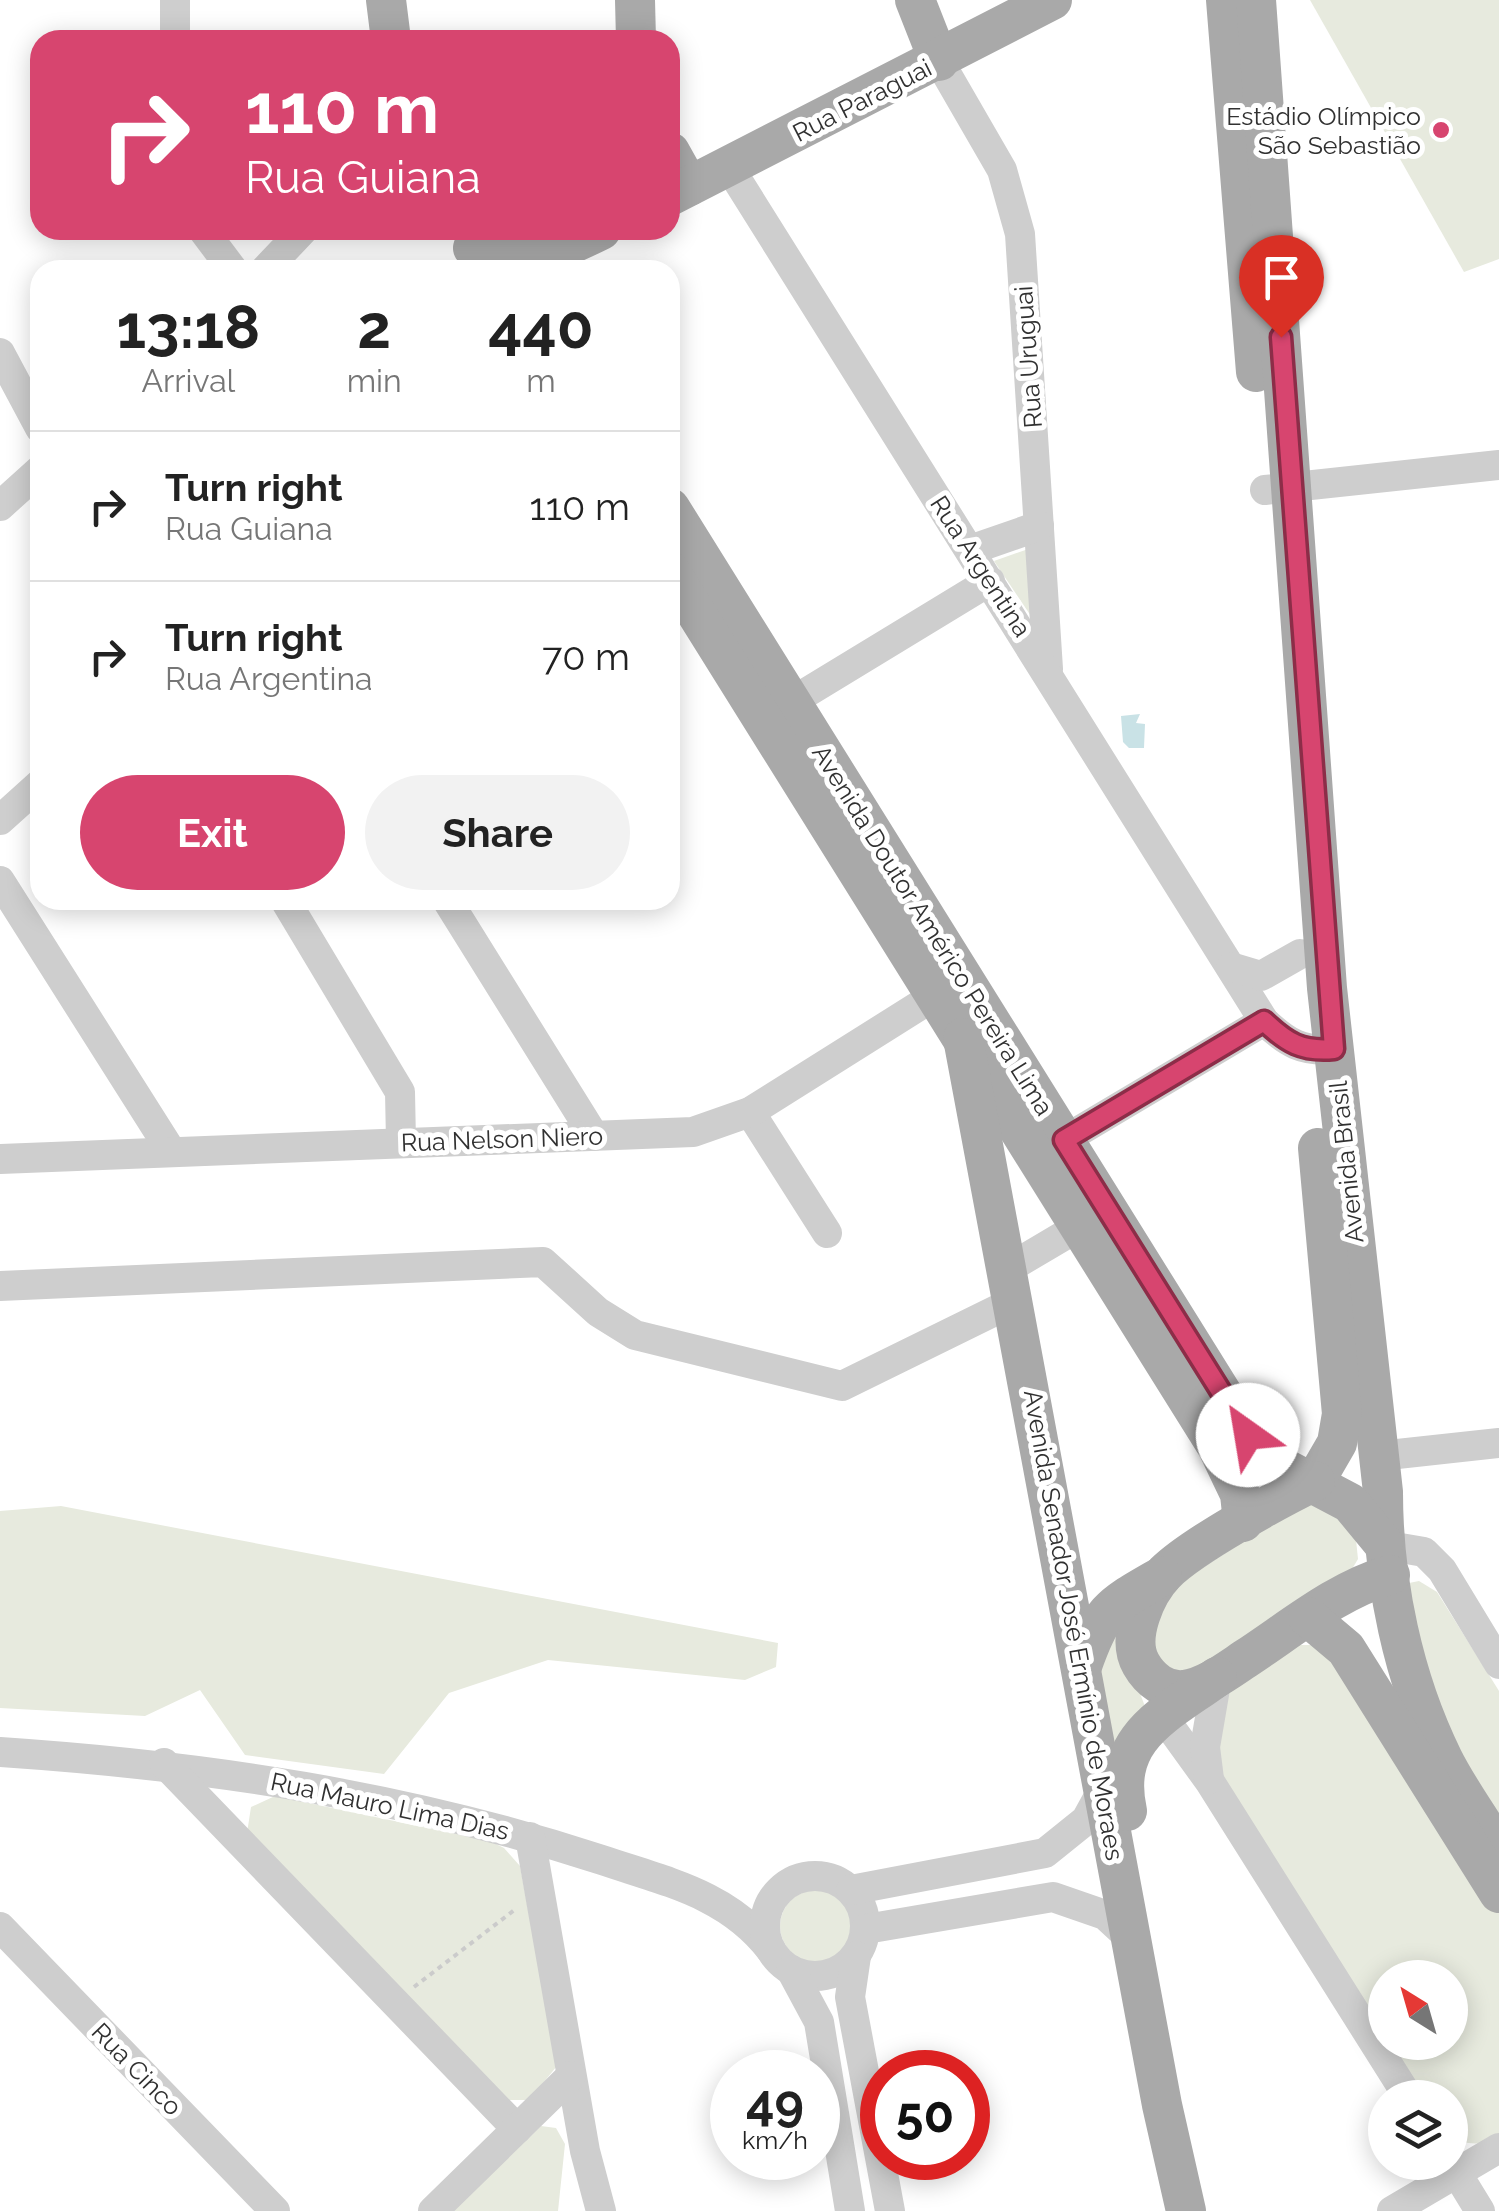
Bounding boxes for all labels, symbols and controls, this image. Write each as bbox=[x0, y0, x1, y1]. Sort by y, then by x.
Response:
street label: Rua Paraguai bbox=[788, 52, 936, 148]
text: 110 m bbox=[245, 67, 439, 149]
icon: right bbox=[80, 70, 210, 200]
place label: Estádio Olímpico São Sebastião bbox=[1226, 101, 1421, 160]
marker: Estádio Olímpico São Sebastião bbox=[1430, 119, 1452, 141]
text: Rua Guiana bbox=[245, 151, 481, 204]
pin bbox=[1239, 235, 1324, 338]
icon: arrive bbox=[1254, 250, 1309, 305]
street label: Rua Uruguai bbox=[1008, 285, 1048, 429]
text: 13:18 bbox=[116, 292, 260, 362]
text: 2 bbox=[357, 292, 391, 362]
text: 440 bbox=[488, 292, 594, 362]
text: Arrival bbox=[141, 362, 235, 399]
text: min bbox=[347, 362, 402, 399]
text: m bbox=[526, 362, 556, 399]
text: Turn right bbox=[165, 465, 342, 510]
icon: right bbox=[80, 479, 135, 534]
text: 110 m bbox=[530, 484, 630, 529]
street label: Rua Argentina bbox=[924, 490, 1038, 642]
text: Rua Guiana bbox=[165, 510, 333, 547]
text: Turn right bbox=[165, 615, 342, 660]
icon: right bbox=[80, 629, 135, 684]
text: 70 m bbox=[542, 634, 630, 679]
text: Rua Argentina bbox=[165, 660, 373, 697]
street label: Avenida Doutor Américo Pereira Lima bbox=[806, 739, 1060, 1121]
button: Exit bbox=[80, 775, 345, 890]
button: Share bbox=[365, 775, 630, 890]
street label: Avenida Brasil bbox=[1323, 1079, 1369, 1244]
street label: Rua Nelson Niero bbox=[400, 1120, 604, 1158]
position arrow bbox=[1196, 1383, 1300, 1487]
street label: Avenida Senador José Ermínio de Moraes bbox=[1018, 1387, 1130, 1863]
street label: Rua Mauro Lima Dias bbox=[268, 1766, 512, 1846]
north arrow bbox=[1368, 1960, 1468, 2060]
map controls bbox=[1368, 1960, 1468, 2180]
street label: Rua Cinco bbox=[86, 2017, 188, 2121]
speed limit sign: 50 bbox=[860, 2050, 990, 2180]
text: 49 bbox=[746, 2073, 804, 2132]
button: layers bbox=[1368, 2080, 1468, 2180]
text: km/h bbox=[742, 2125, 808, 2155]

